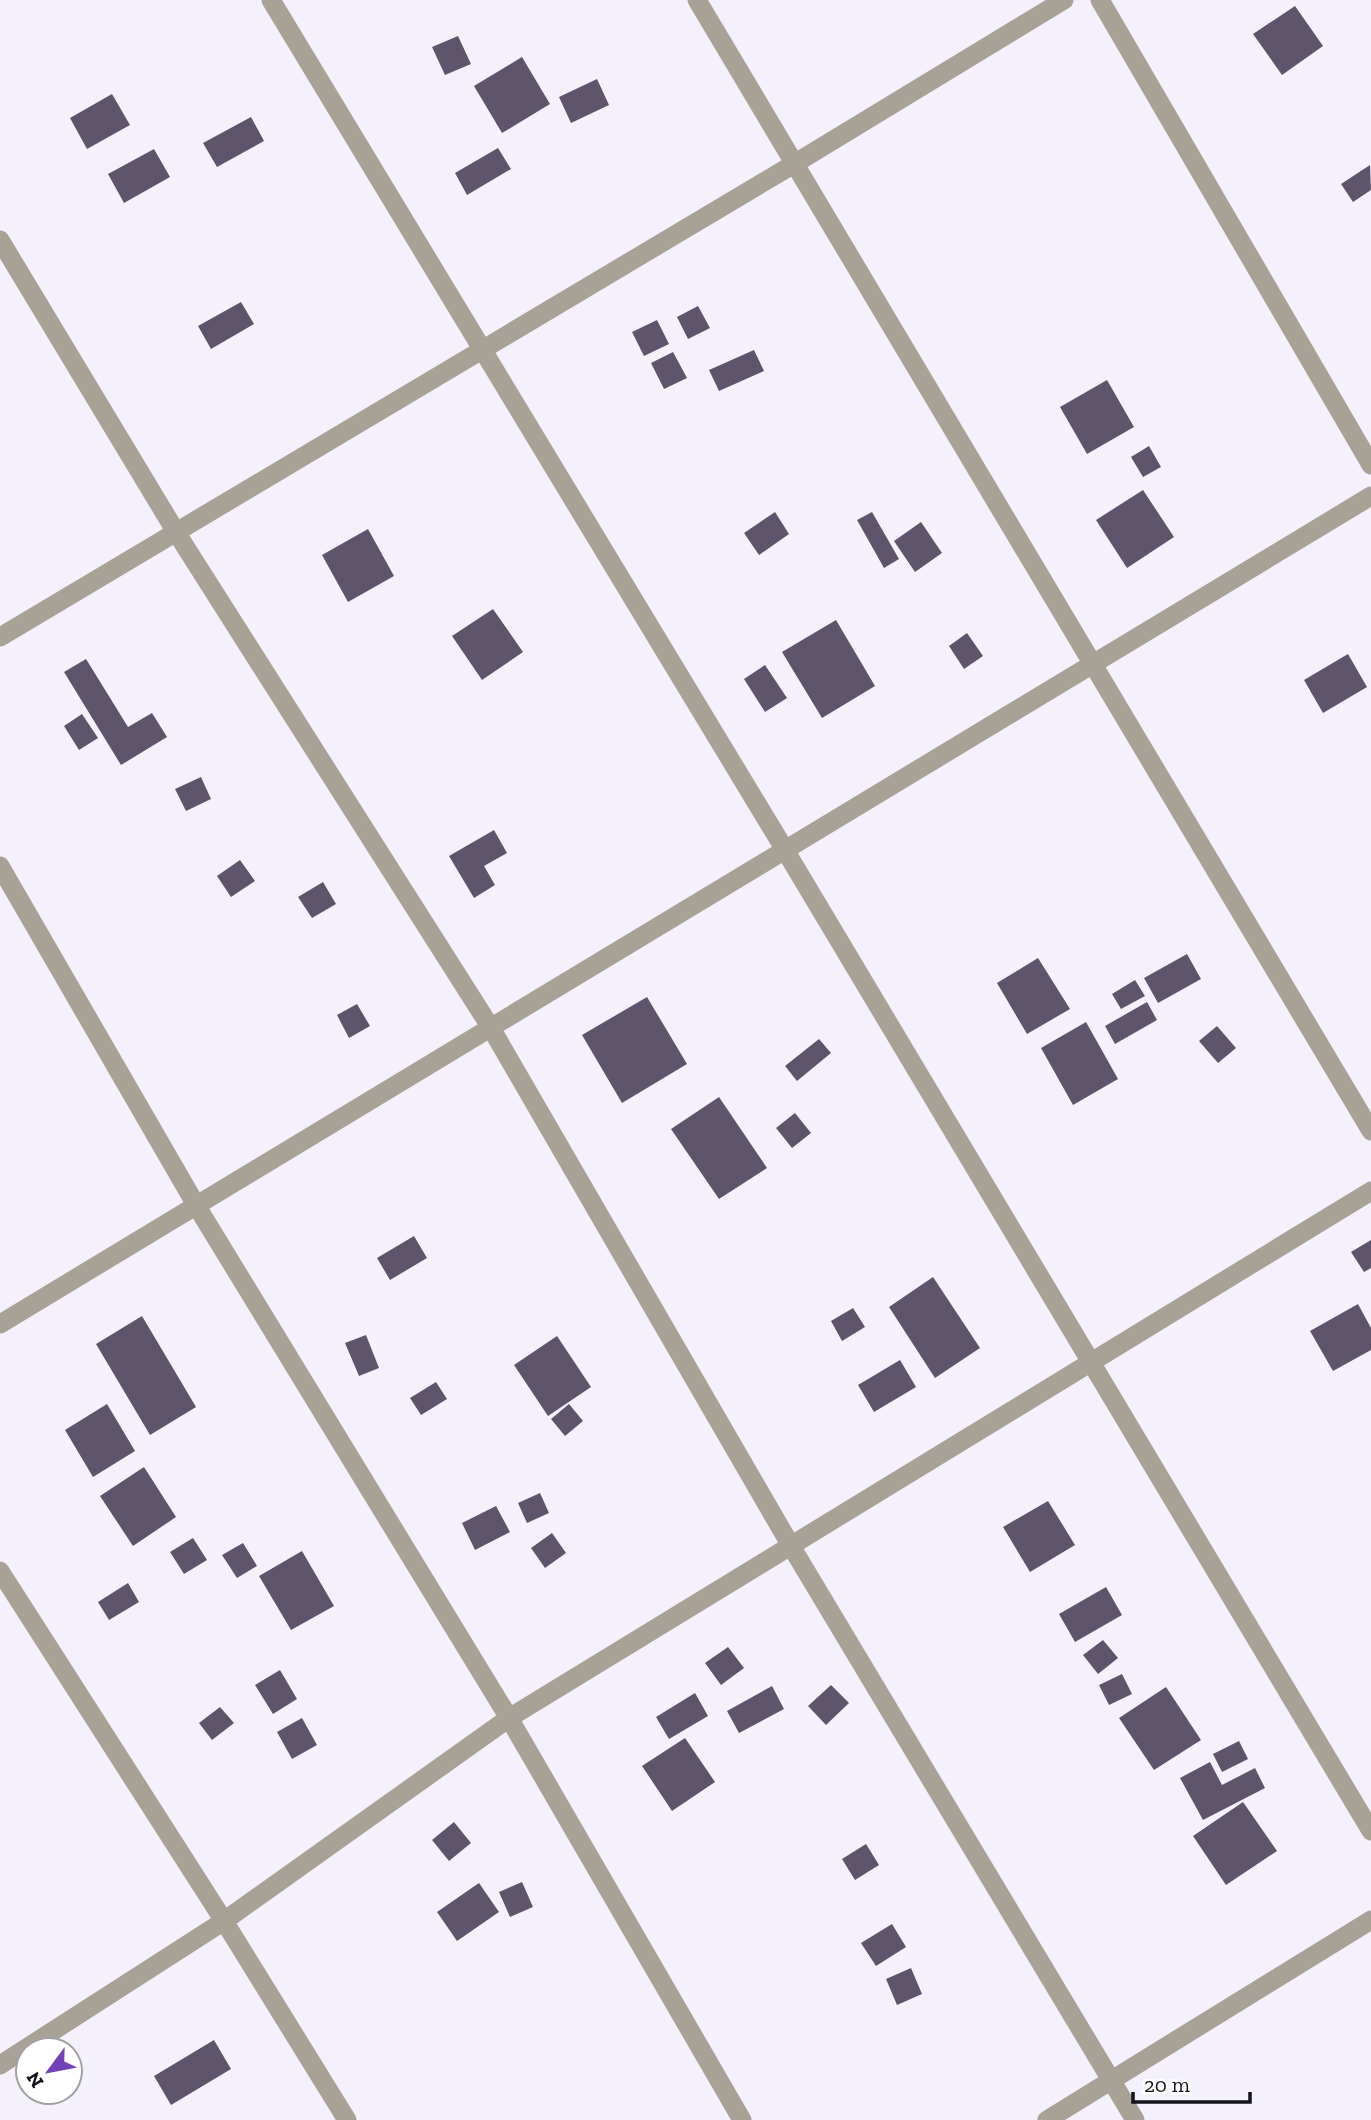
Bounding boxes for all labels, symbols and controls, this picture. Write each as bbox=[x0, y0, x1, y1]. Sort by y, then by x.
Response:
north arrow bbox=[14, 2036, 84, 2106]
scale bar bbox=[1133, 2060, 1250, 2104]
text: N bbox=[21, 2068, 49, 2092]
text: 20 m bbox=[1144, 2072, 1190, 2097]

